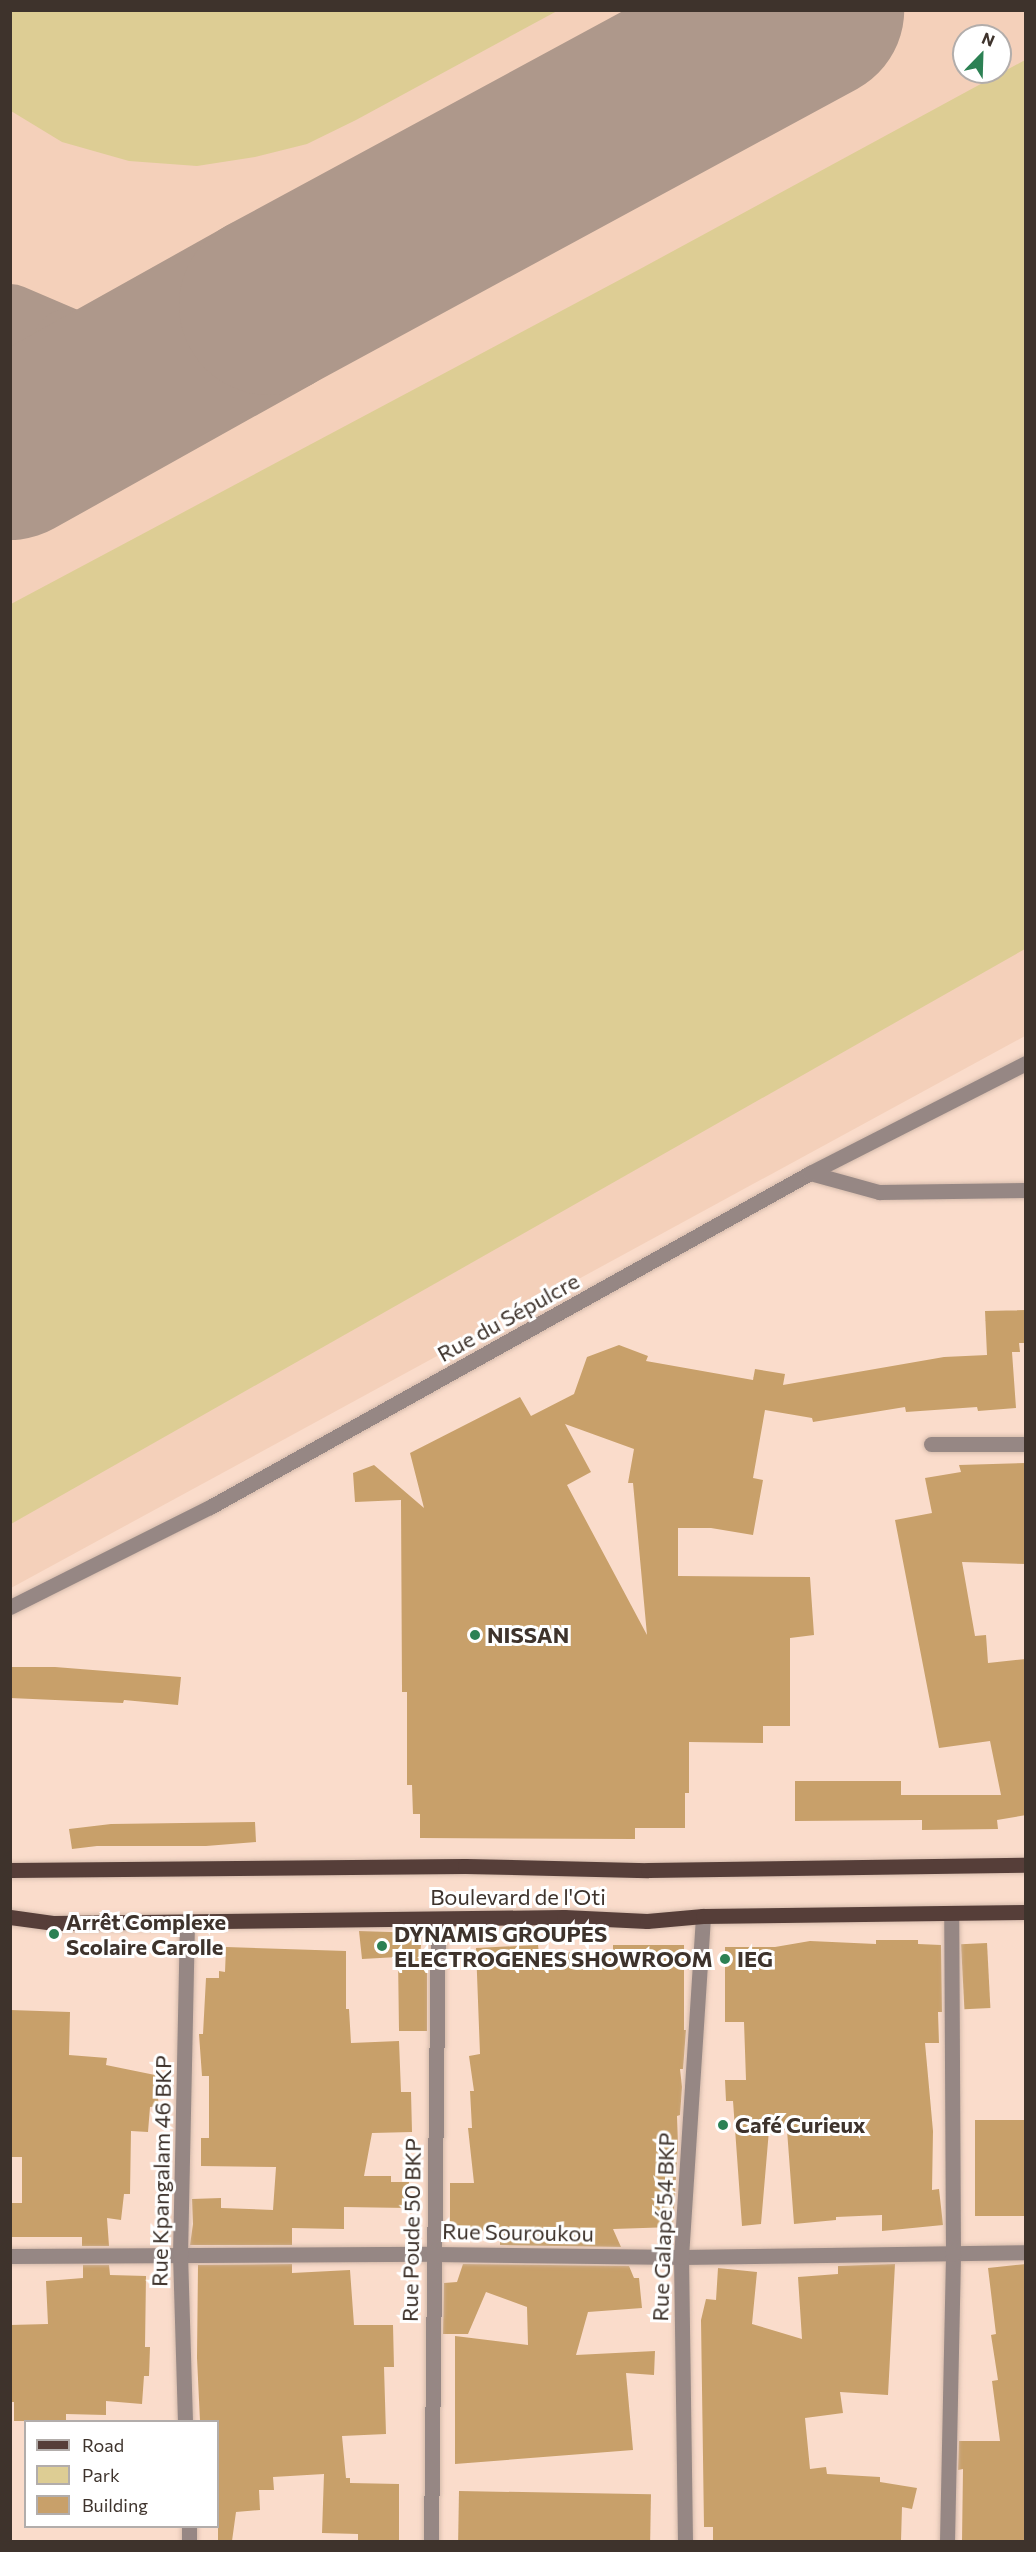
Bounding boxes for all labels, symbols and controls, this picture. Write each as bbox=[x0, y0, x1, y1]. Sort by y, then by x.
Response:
north arrow bbox=[952, 24, 1012, 84]
text: N bbox=[979, 28, 998, 50]
street label: Rue du Sépulcre bbox=[432, 1267, 584, 1367]
place label: NISSAN bbox=[487, 1622, 569, 1648]
marker: NISSAN bbox=[468, 1628, 482, 1642]
street label: Boulevard de l'Oti bbox=[430, 1884, 606, 1910]
place label: Arrêt Complexe Scolaire Carolle bbox=[66, 1908, 226, 1960]
place label: DYNAMIS GROUPES ELECTROGENES SHOWROOM bbox=[394, 1920, 713, 1972]
marker: Arrêt Complexe Scolaire Carolle bbox=[47, 1927, 61, 1941]
marker: DYNAMIS GROUPES ELECTROGENES SHOWROOM bbox=[375, 1939, 389, 1953]
place label: IEG bbox=[737, 1946, 773, 1972]
marker: IEG bbox=[718, 1952, 732, 1966]
street label: Rue Kpangalam 46 BKP bbox=[146, 2055, 176, 2287]
place label: Café Curieux bbox=[735, 2112, 865, 2138]
marker: Café Curieux bbox=[716, 2118, 730, 2132]
street label: Rue Galapé 54 BKP bbox=[647, 2132, 679, 2322]
street label: Rue Poude 50 BKP bbox=[396, 2138, 426, 2322]
street label: Rue Souroukou bbox=[442, 2217, 594, 2247]
legend bbox=[24, 2420, 219, 2528]
text: Road bbox=[82, 2434, 124, 2456]
text: Park bbox=[82, 2464, 120, 2486]
text: Building bbox=[82, 2494, 148, 2516]

